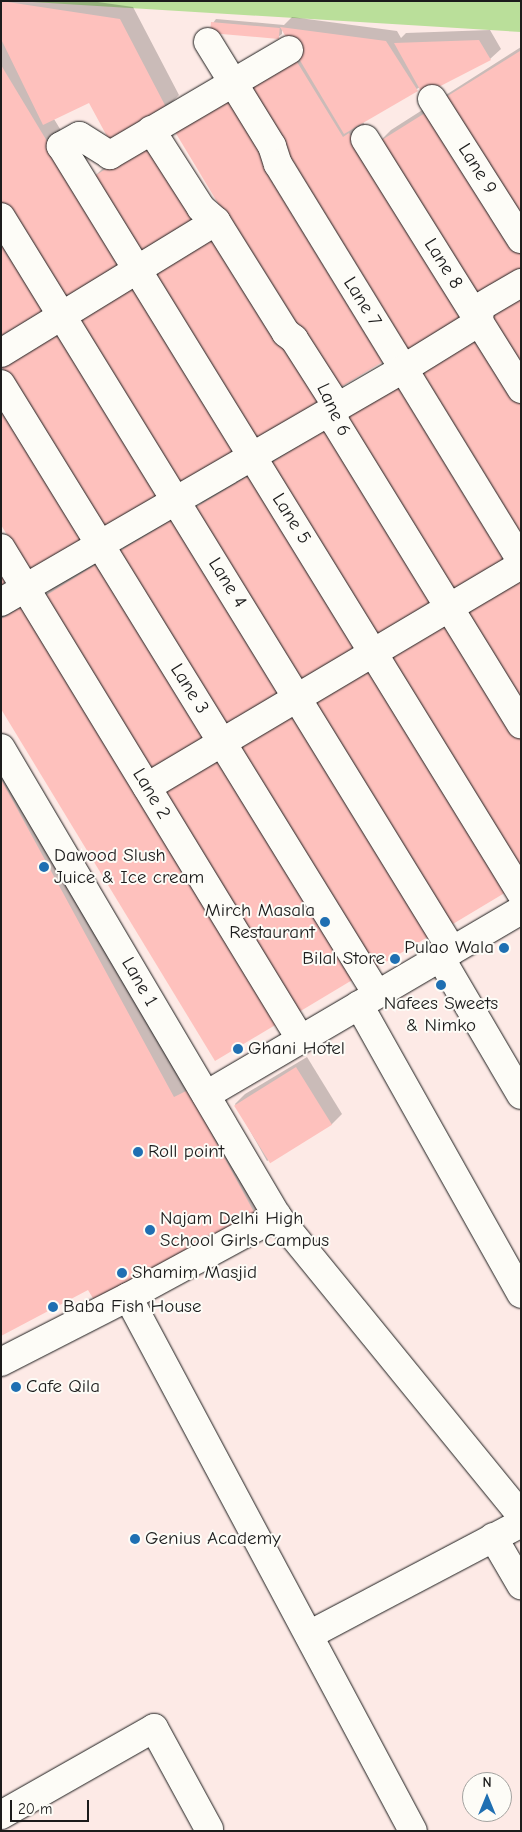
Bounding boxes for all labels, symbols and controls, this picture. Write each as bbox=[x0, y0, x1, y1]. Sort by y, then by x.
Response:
street label: Lane 9 bbox=[453, 139, 501, 199]
street label: Lane 8 bbox=[419, 235, 467, 293]
street label: Lane 7 bbox=[338, 273, 386, 331]
street label: Lane 6 bbox=[311, 380, 355, 440]
street label: Lane 5 bbox=[267, 489, 315, 549]
street label: Lane 4 bbox=[203, 554, 251, 612]
street label: Lane 3 bbox=[165, 660, 213, 718]
street label: Lane 2 bbox=[127, 764, 175, 824]
place label: Dawood Slush Juice & Ice cream bbox=[54, 845, 204, 889]
marker: Dawood Slush Juice & Ice cream bbox=[38, 861, 50, 873]
place label: Mirch Masala Restaurant bbox=[205, 900, 315, 944]
marker: Mirch Masala Restaurant bbox=[319, 916, 331, 928]
place label: Pulao Wala bbox=[404, 937, 494, 959]
marker: Pulao Wala bbox=[498, 942, 510, 954]
place label: Bilal Store bbox=[302, 948, 385, 970]
street label: Lane 1 bbox=[116, 953, 162, 1011]
marker: Bilal Store bbox=[389, 953, 401, 965]
marker: Nafees Sweets & Nimko bbox=[435, 979, 447, 991]
place label: Nafees Sweets & Nimko bbox=[384, 993, 498, 1037]
place label: Ghani Hotel bbox=[248, 1038, 345, 1060]
marker: Ghani Hotel bbox=[232, 1043, 244, 1055]
place label: Roll point bbox=[148, 1141, 224, 1163]
marker: Roll point bbox=[132, 1146, 144, 1158]
place label: Najam Delhi High School Girls Campus bbox=[160, 1208, 329, 1252]
marker: Najam Delhi High School Girls Campus bbox=[144, 1224, 156, 1236]
place label: Shamim Masjid bbox=[132, 1262, 257, 1284]
marker: Shamim Masjid bbox=[116, 1267, 128, 1279]
place label: Baba Fish House bbox=[63, 1296, 201, 1318]
marker: Baba Fish House bbox=[47, 1301, 59, 1313]
place label: Cafe Qila bbox=[26, 1376, 100, 1398]
marker: Cafe Qila bbox=[10, 1381, 22, 1393]
place label: Genius Academy bbox=[145, 1528, 281, 1550]
marker: Genius Academy bbox=[129, 1533, 141, 1545]
north arrow bbox=[462, 1772, 512, 1822]
text: N bbox=[482, 1774, 492, 1791]
scale bar bbox=[12, 1790, 91, 1822]
text: 20 m bbox=[18, 1800, 52, 1818]

